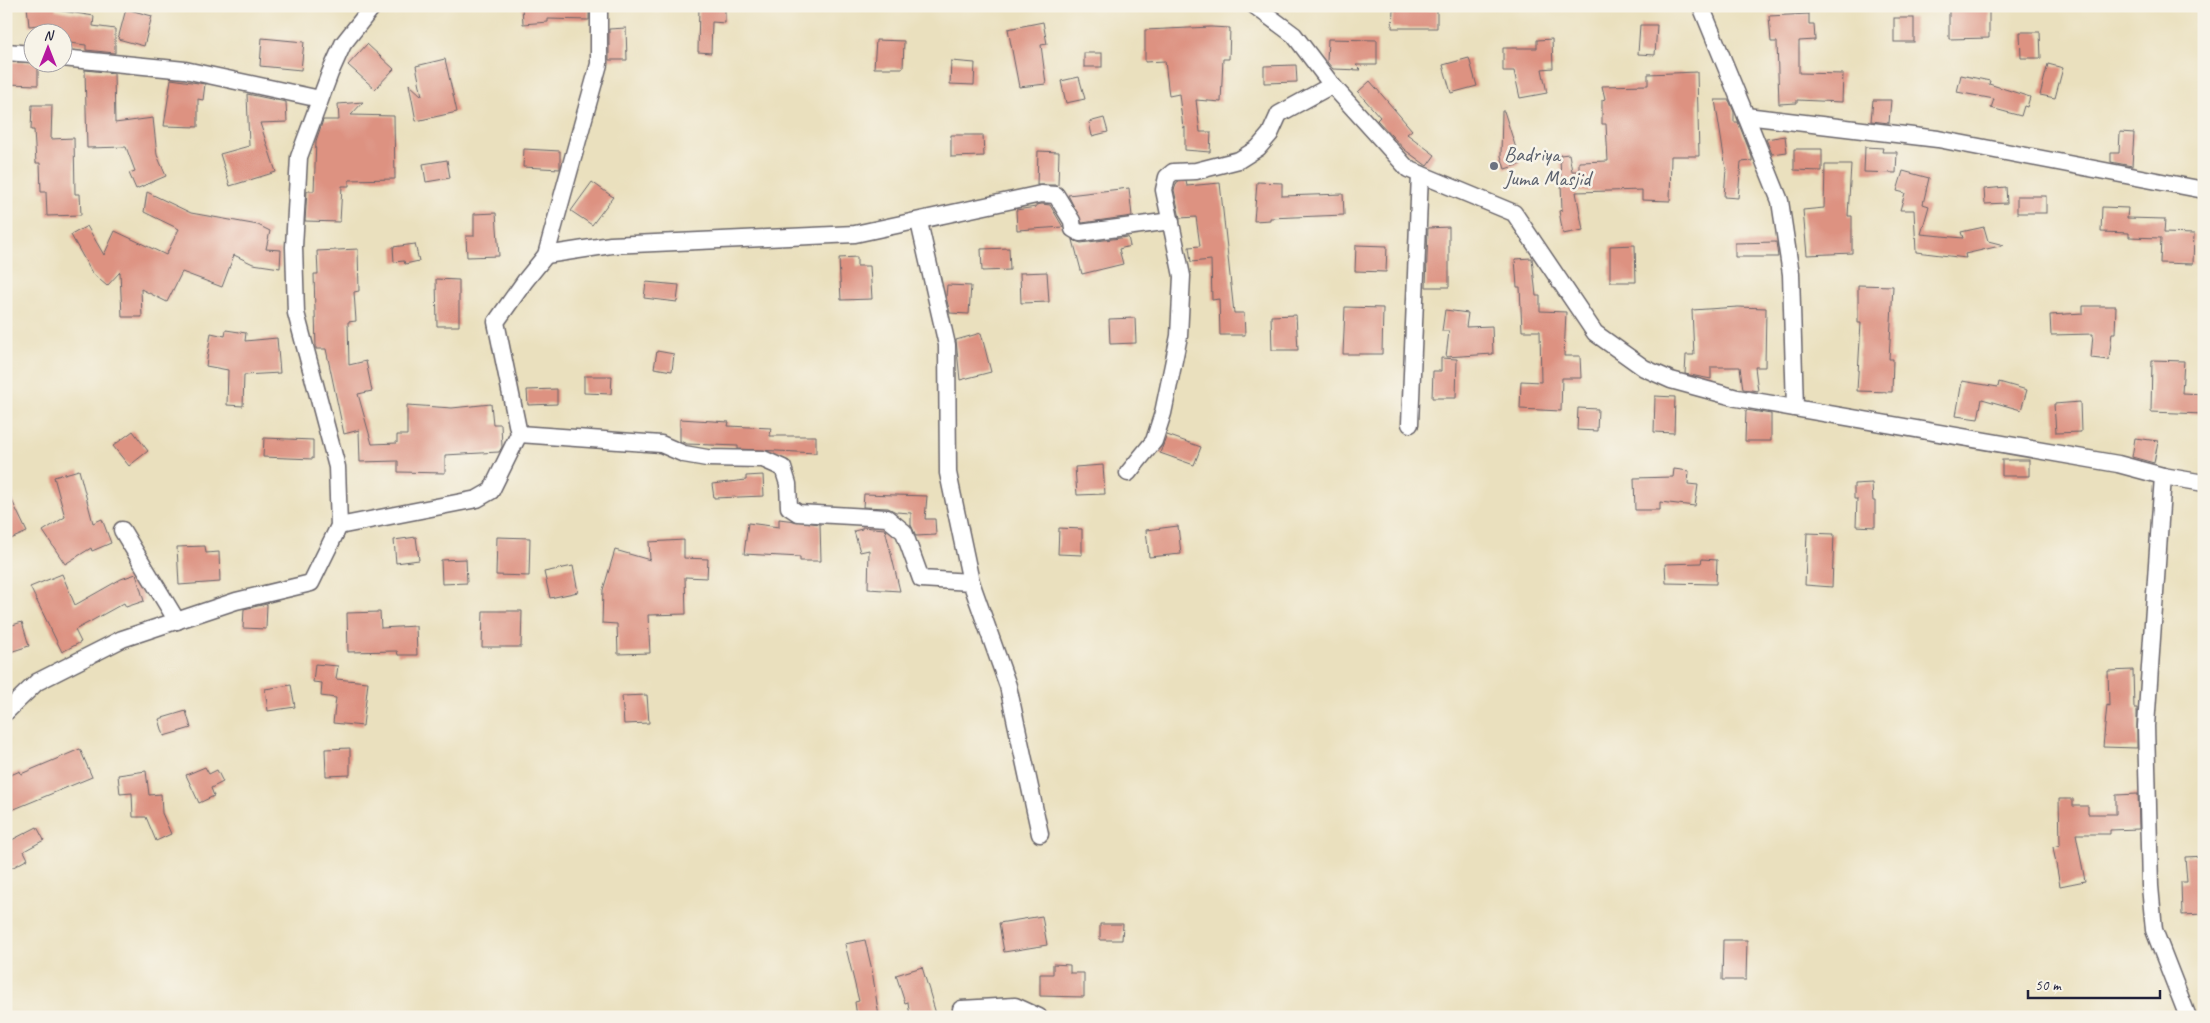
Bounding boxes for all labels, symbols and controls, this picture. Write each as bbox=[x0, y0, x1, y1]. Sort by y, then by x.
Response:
north arrow bbox=[22, 22, 72, 72]
text: N bbox=[44, 27, 55, 44]
place label: Badriya Juma Masjid bbox=[1503, 141, 1594, 191]
marker: Badriya Juma Masjid bbox=[1488, 160, 1500, 172]
scale bar bbox=[2028, 968, 2160, 1000]
text: 50 m bbox=[2035, 976, 2062, 995]

